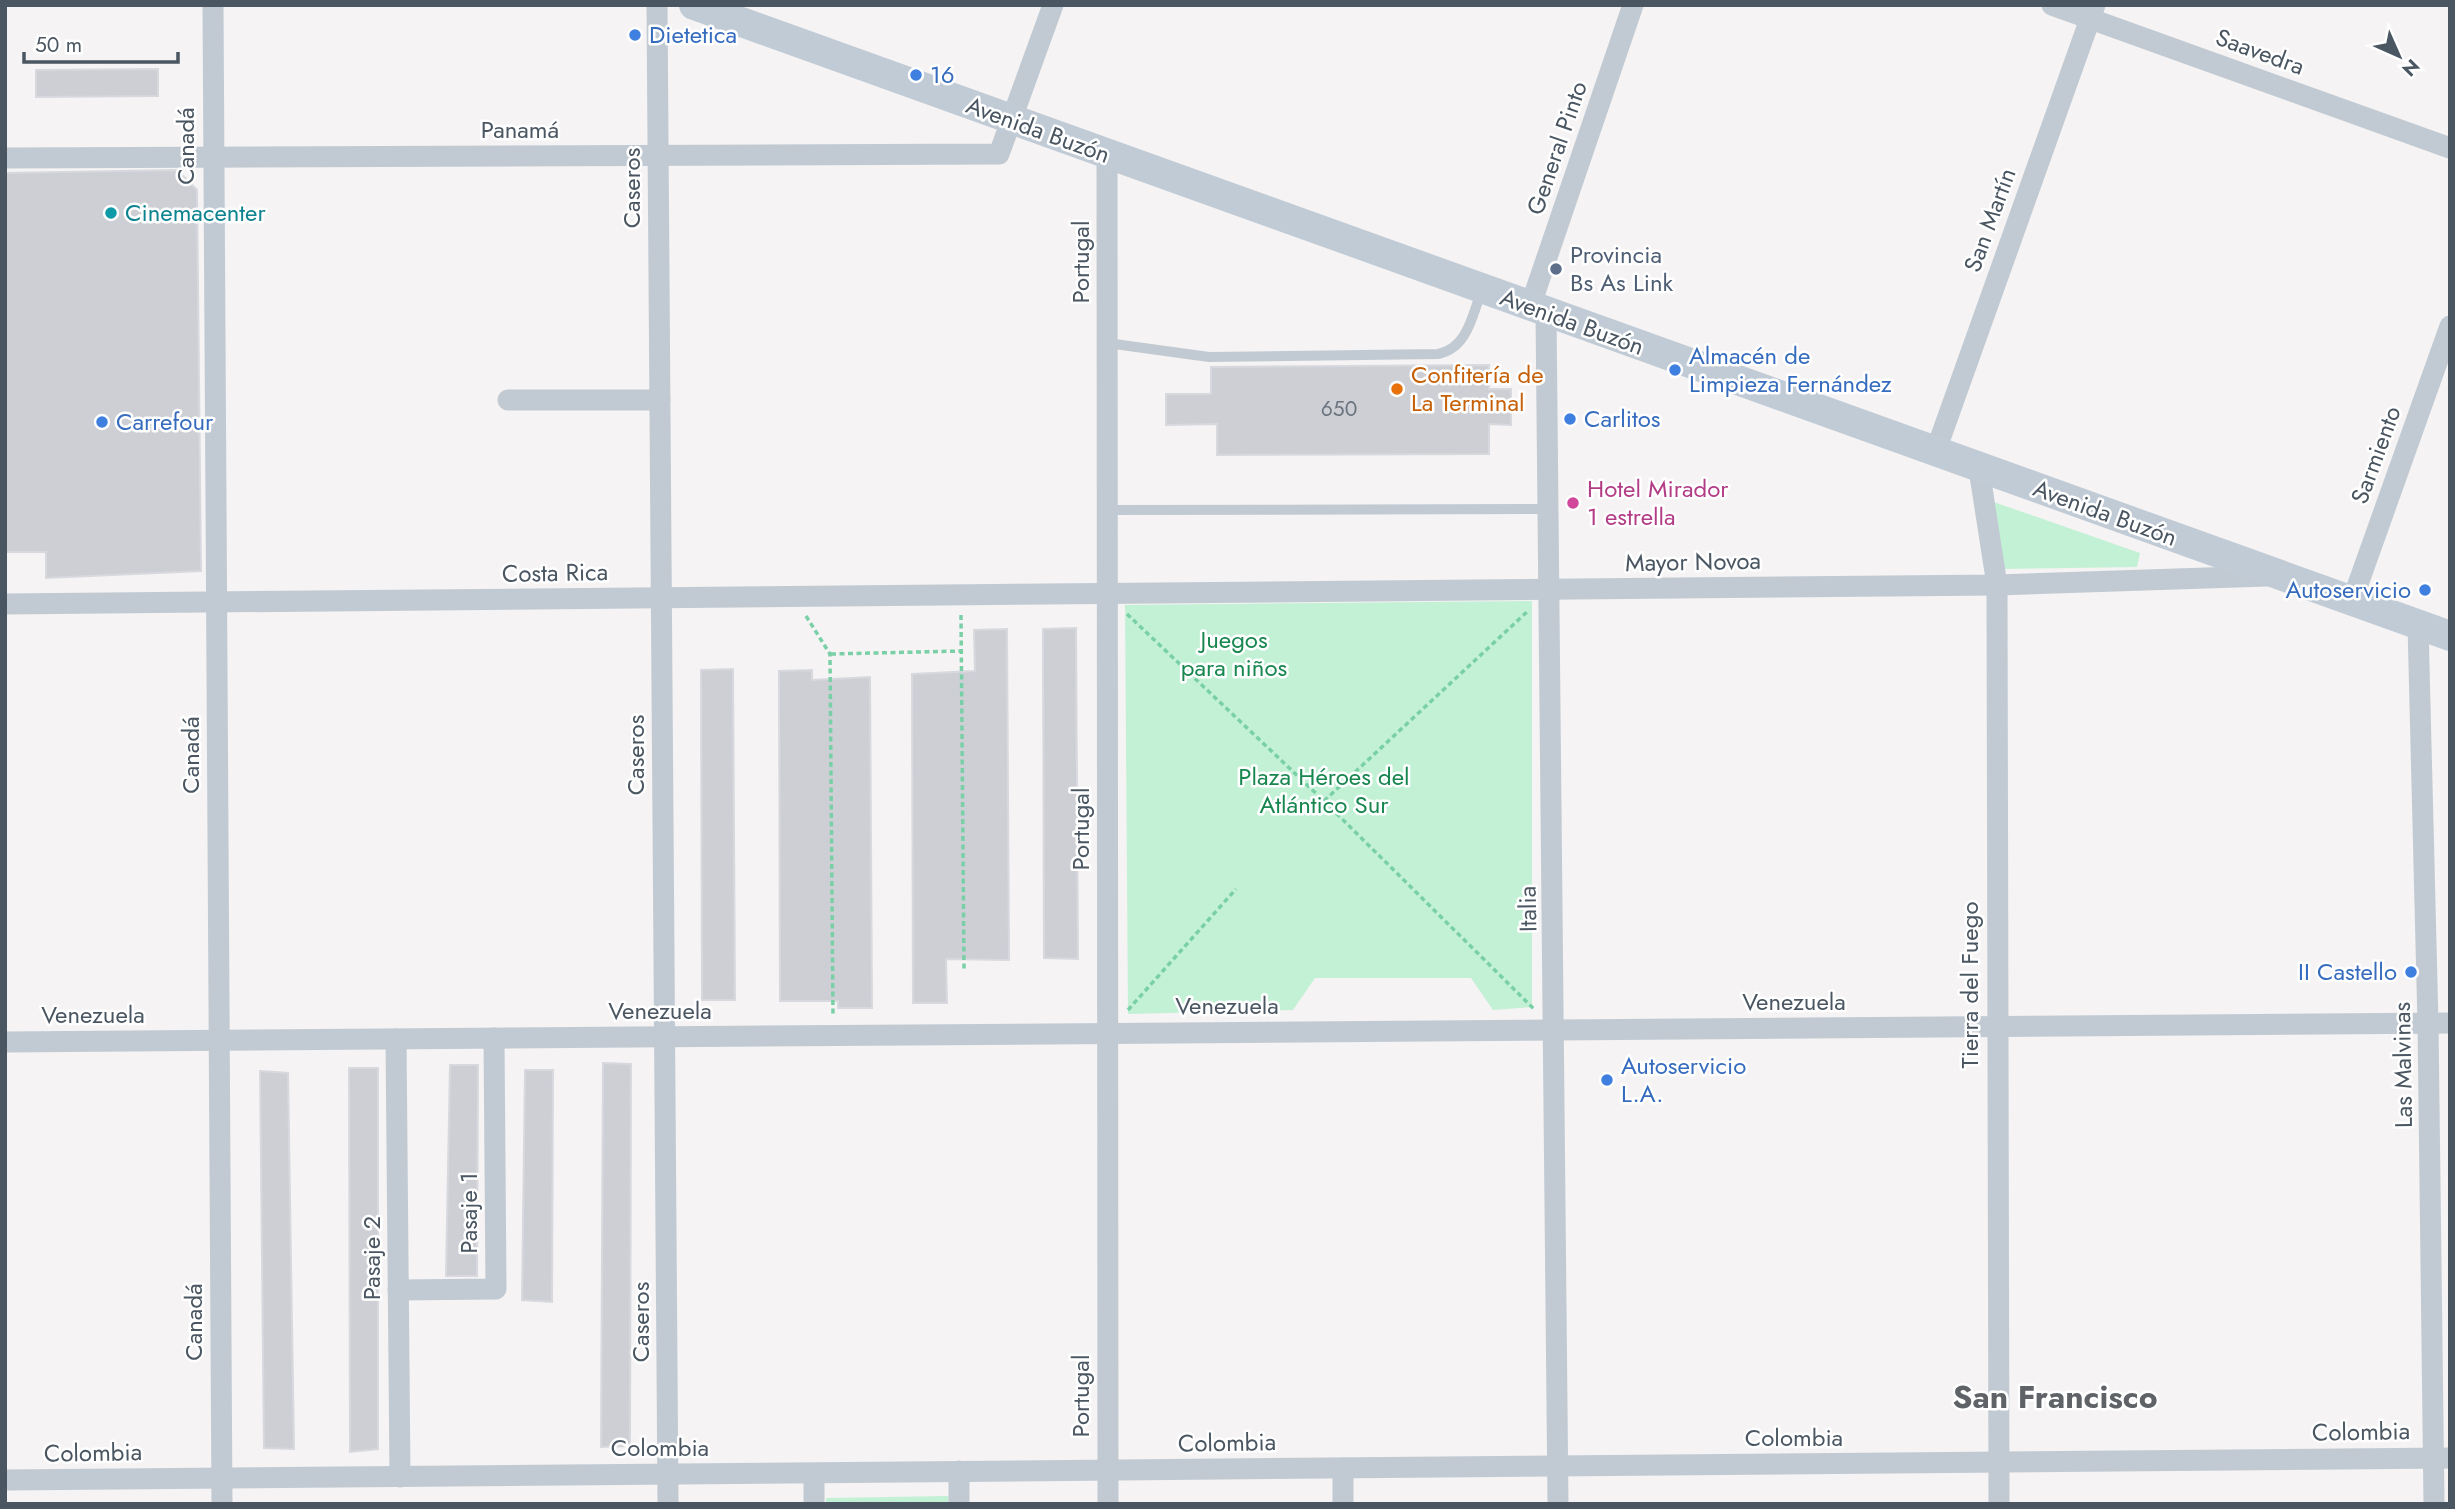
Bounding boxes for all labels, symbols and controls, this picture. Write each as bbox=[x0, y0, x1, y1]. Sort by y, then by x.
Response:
place label: Dietetica bbox=[649, 17, 737, 52]
street label: Saavedra bbox=[2211, 19, 2309, 84]
scale bar bbox=[24, 21, 178, 65]
north arrow bbox=[2364, 21, 2434, 91]
marker: Dietetica bbox=[627, 27, 643, 43]
text: 50 m bbox=[35, 30, 82, 60]
text: N bbox=[2396, 53, 2426, 83]
place label: 16 bbox=[930, 57, 955, 92]
marker: 16 bbox=[908, 67, 924, 83]
street label: General Pinto bbox=[1517, 76, 1596, 219]
street label: Avenida Buzón bbox=[961, 87, 1115, 172]
street label: Canadá bbox=[168, 107, 203, 185]
street label: Panamá bbox=[481, 112, 559, 147]
street label: Caseros bbox=[614, 148, 649, 228]
street label: San Martín bbox=[1955, 163, 2024, 277]
place label: Cinemacenter bbox=[125, 195, 266, 230]
marker: Cinemacenter bbox=[103, 205, 119, 221]
street label: Portugal bbox=[1063, 221, 1098, 303]
place label: Provincia Bs As Link bbox=[1570, 237, 1674, 300]
marker: Provincia Bs As Link bbox=[1548, 261, 1564, 277]
street label: Avenida Buzón bbox=[1495, 279, 1649, 364]
place label: Almacén de Limpieza Fernández bbox=[1689, 338, 1892, 401]
place label: Confitería de La Terminal bbox=[1411, 357, 1544, 420]
marker: Almacén de Limpieza Fernández bbox=[1667, 362, 1683, 378]
marker: Confitería de La Terminal bbox=[1389, 381, 1405, 397]
house number: 650 bbox=[1321, 394, 1357, 424]
place label: Carlitos bbox=[1584, 401, 1661, 436]
street label: Sarmiento bbox=[2342, 401, 2409, 509]
place label: Carrefour bbox=[116, 404, 214, 439]
marker: Carlitos bbox=[1562, 411, 1578, 427]
marker: Carrefour bbox=[94, 414, 110, 430]
street label: Avenida Buzón bbox=[2028, 470, 2182, 555]
place label: Hotel Mirador 1 estrella bbox=[1587, 471, 1729, 534]
marker: Hotel Mirador 1 estrella bbox=[1565, 495, 1581, 511]
street label: Mayor Novoa bbox=[1625, 543, 1761, 580]
street label: Costa Rica bbox=[501, 554, 608, 591]
place label: Autoservicio bbox=[2286, 572, 2411, 607]
marker: Autoservicio bbox=[2417, 582, 2433, 598]
park label: Juegos para niños bbox=[1181, 622, 1287, 685]
street label: Caseros bbox=[618, 715, 653, 795]
street label: Canadá bbox=[173, 716, 208, 794]
park label: Plaza Héroes del Atlántico Sur bbox=[1238, 759, 1410, 822]
street label: Portugal bbox=[1063, 788, 1098, 870]
street label: Italia bbox=[1510, 885, 1545, 933]
street label: Tierra del Fuego bbox=[1952, 902, 1987, 1069]
place label: II Castello bbox=[2298, 954, 2397, 989]
marker: II Castello bbox=[2403, 964, 2419, 980]
street label: Venezuela bbox=[1742, 984, 1846, 1019]
street label: Venezuela bbox=[1175, 988, 1279, 1023]
street label: Venezuela bbox=[608, 993, 712, 1028]
street label: Venezuela bbox=[41, 997, 145, 1032]
street label: Las Malvinas bbox=[2384, 1002, 2421, 1128]
place label: Autoservicio L.A. bbox=[1621, 1048, 1746, 1111]
marker: Autoservicio L.A. bbox=[1599, 1072, 1615, 1088]
street label: Pasaje 1 bbox=[451, 1172, 486, 1254]
street label: Pasaje 2 bbox=[354, 1216, 389, 1300]
street label: Caseros bbox=[623, 1282, 658, 1362]
street label: Canadá bbox=[176, 1283, 211, 1361]
street label: Portugal bbox=[1063, 1355, 1098, 1437]
district label: San Francisco bbox=[1952, 1374, 2158, 1420]
street label: Colombia bbox=[2312, 1413, 2410, 1450]
street label: Colombia bbox=[1745, 1420, 1843, 1455]
street label: Colombia bbox=[1178, 1424, 1276, 1461]
street label: Colombia bbox=[611, 1430, 709, 1465]
street label: Colombia bbox=[44, 1434, 142, 1471]

